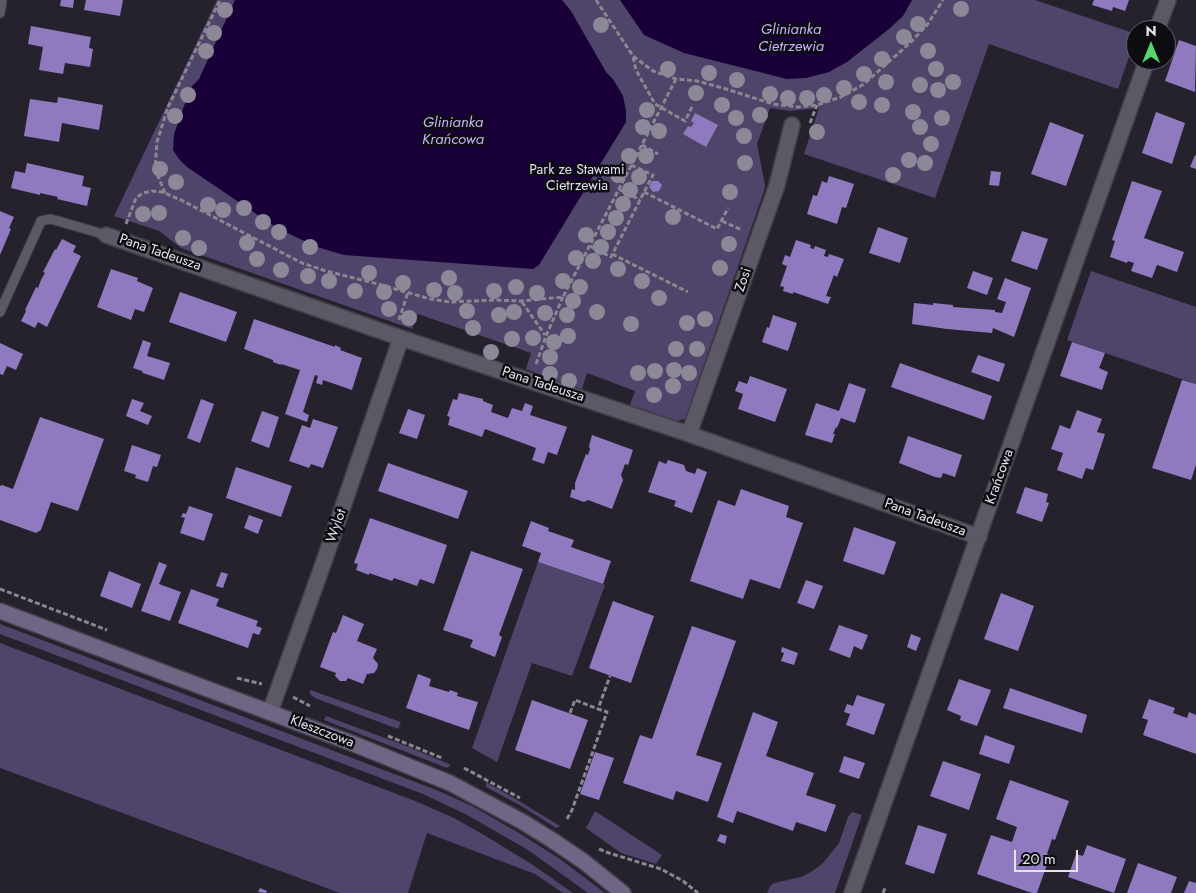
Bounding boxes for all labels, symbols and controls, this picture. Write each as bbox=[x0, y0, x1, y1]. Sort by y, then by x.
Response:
north arrow bbox=[1126, 20, 1176, 70]
water label: Glinianka Cietrzewia bbox=[758, 21, 824, 56]
text: N bbox=[1145, 21, 1157, 41]
water label: Glinianka Krańcowa bbox=[422, 114, 484, 149]
park label: Park ze Stawami Cietrzewia bbox=[529, 163, 625, 196]
street label: Pana Tadeusza bbox=[117, 231, 203, 275]
street label: Zosi bbox=[732, 266, 756, 294]
street label: Pana Tadeusza bbox=[500, 364, 586, 406]
street label: Krańcowa bbox=[982, 447, 1018, 507]
street label: Pana Tadeusza bbox=[882, 495, 968, 541]
street label: Wylot bbox=[323, 507, 351, 545]
street label: Kleszczowa bbox=[288, 712, 356, 752]
scale bar bbox=[1016, 840, 1080, 872]
text: 20 m bbox=[1022, 848, 1056, 870]

